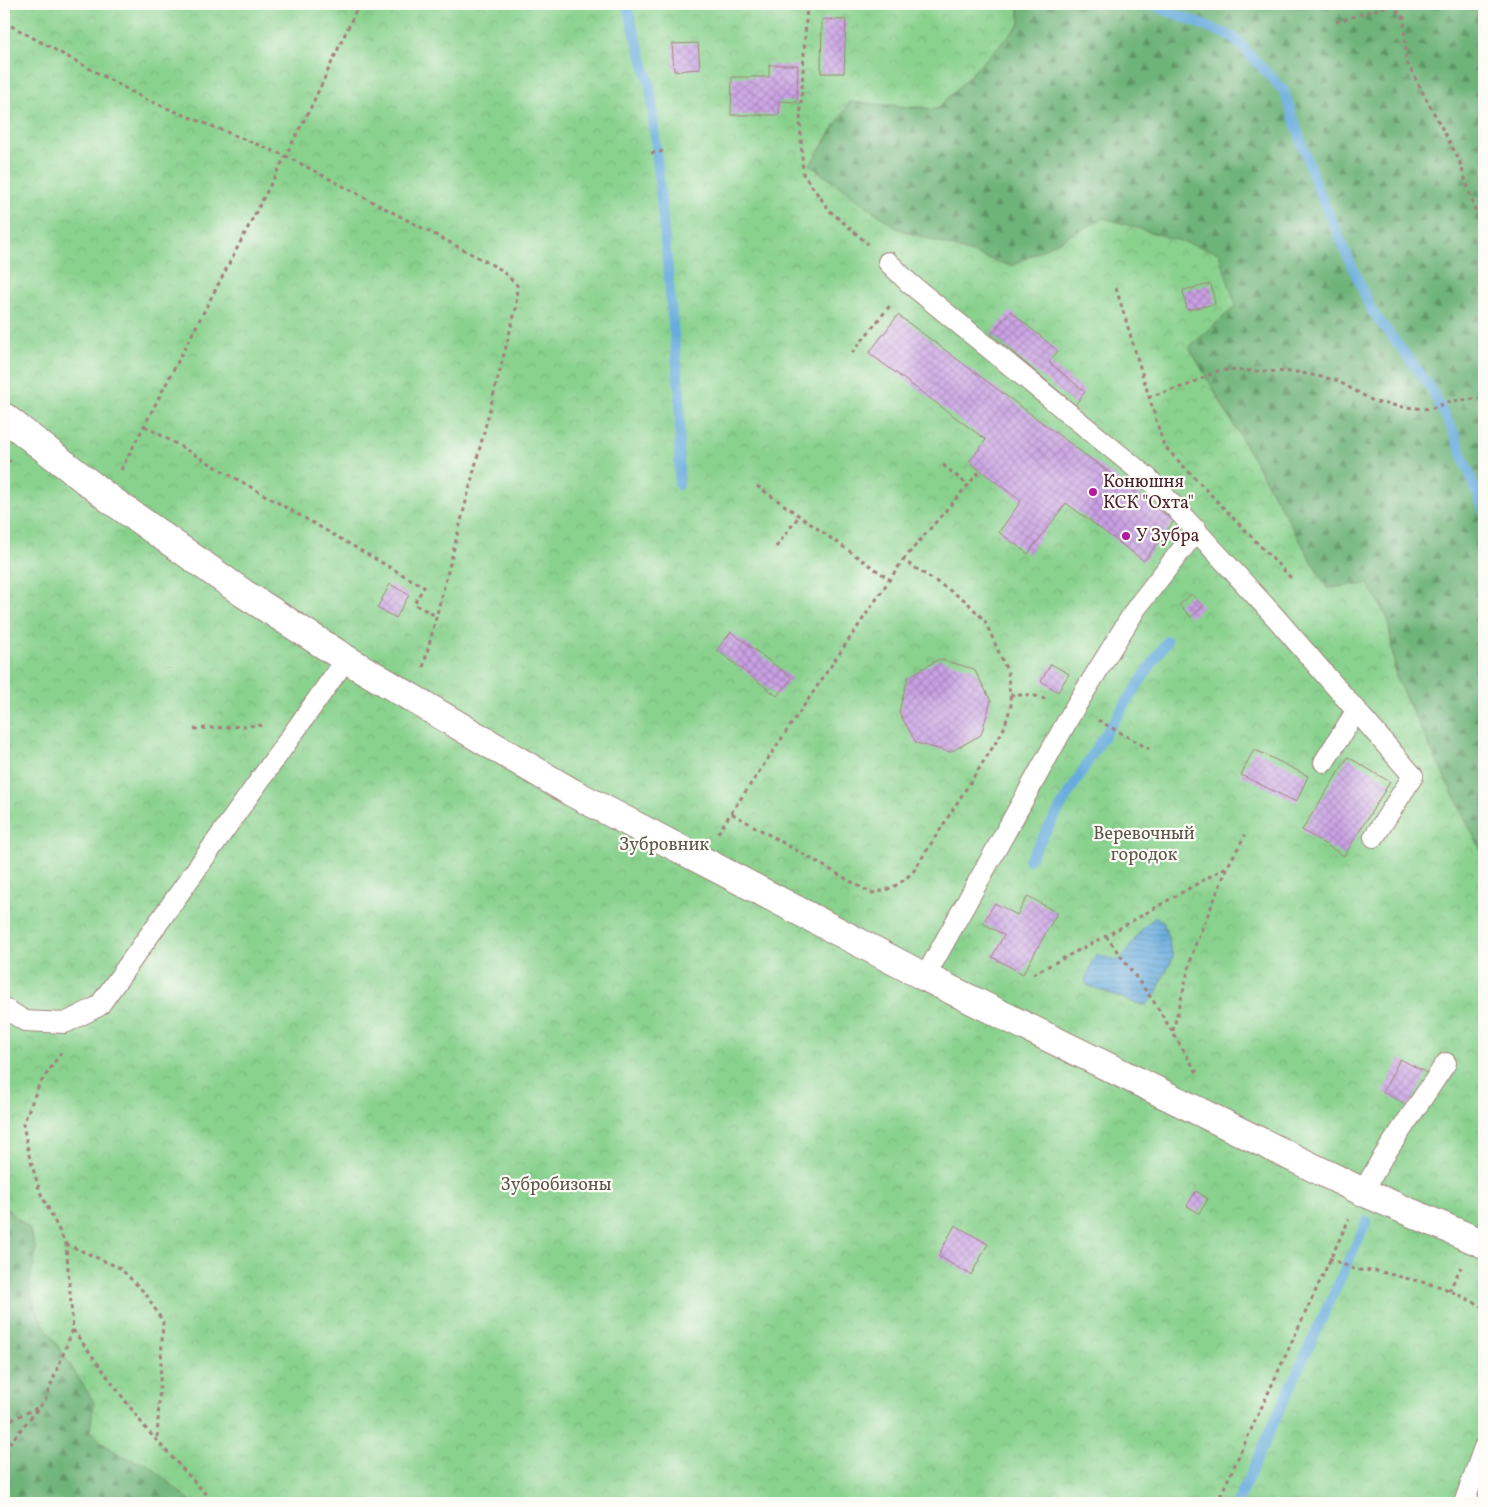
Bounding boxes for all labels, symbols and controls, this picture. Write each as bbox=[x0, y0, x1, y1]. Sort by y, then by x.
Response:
place label: Конюшня КСК "Охта" bbox=[1103, 470, 1194, 516]
marker: Конюшня КСК "Охта" bbox=[1087, 486, 1099, 498]
place label: У Зубра bbox=[1136, 524, 1200, 549]
marker: У Зубра bbox=[1120, 530, 1132, 542]
park label: Веревочный городок bbox=[1093, 822, 1195, 868]
park label: Зубровник bbox=[619, 833, 709, 858]
park label: Зубробизоны bbox=[501, 1173, 612, 1198]

